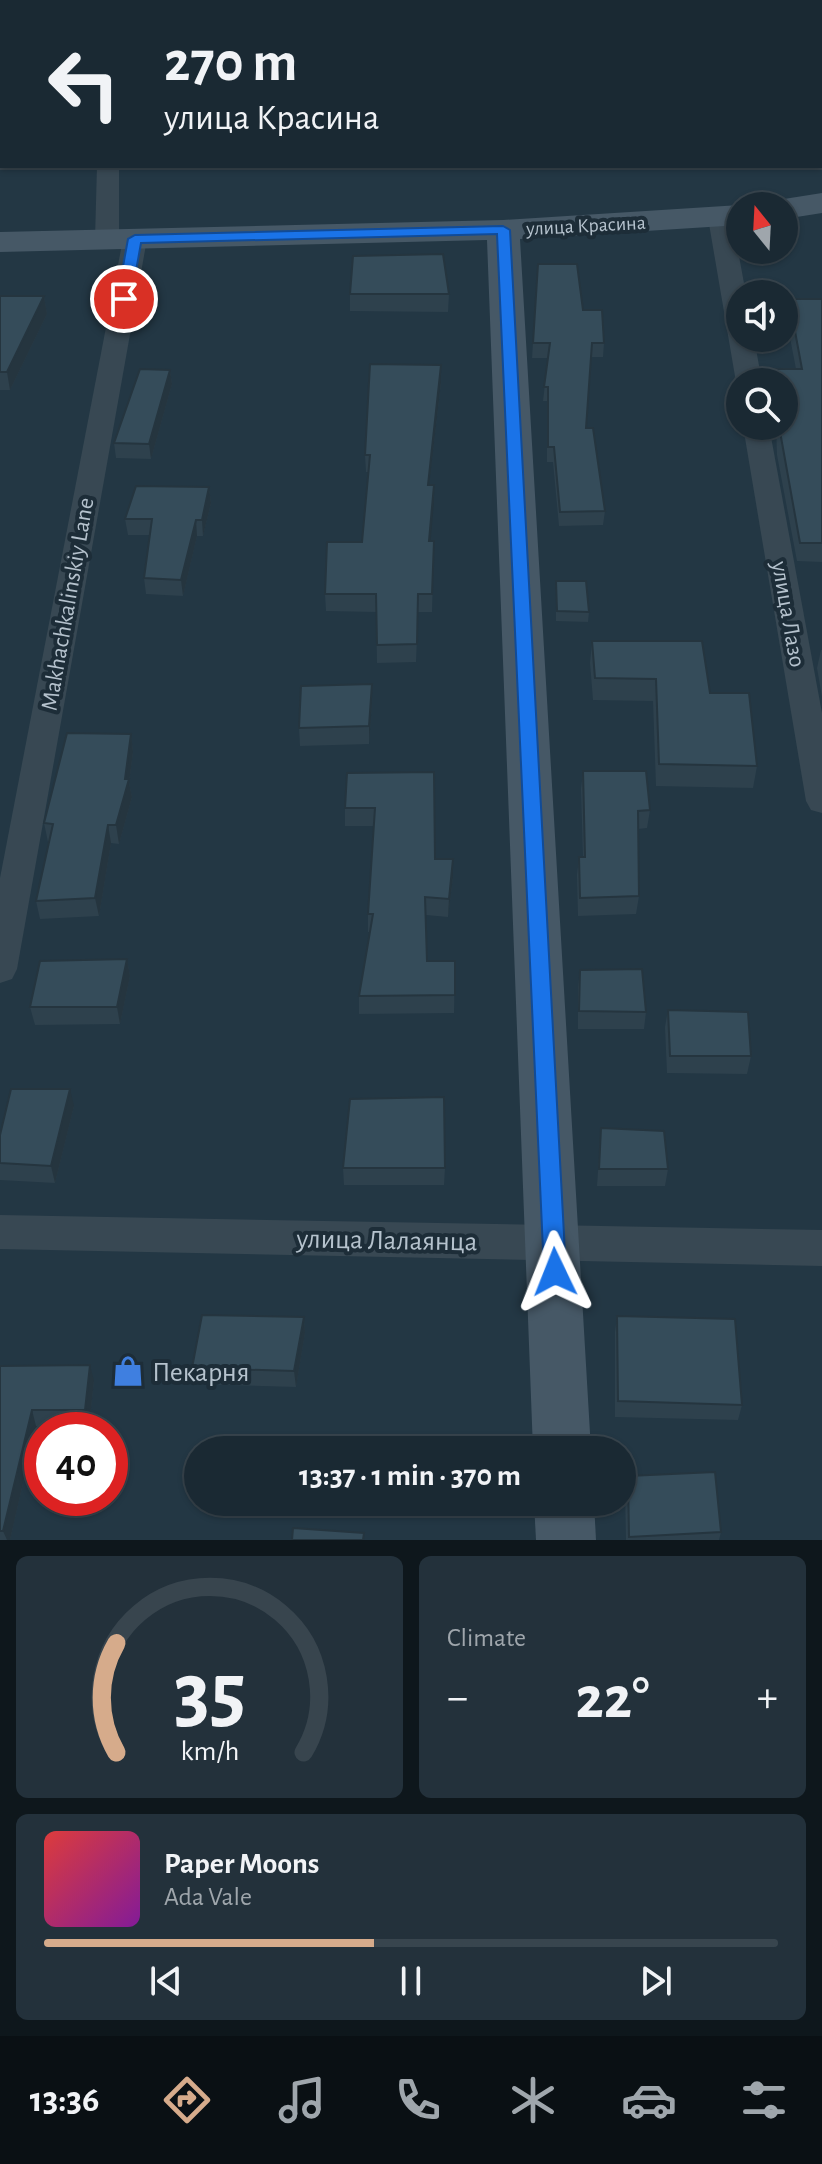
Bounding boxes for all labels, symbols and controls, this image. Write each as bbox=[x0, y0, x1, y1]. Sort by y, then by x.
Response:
icon: left bbox=[32, 32, 136, 136]
text: 270 m bbox=[164, 35, 297, 91]
text: улица Красина bbox=[164, 100, 380, 136]
north arrow bbox=[726, 192, 798, 264]
map controls bbox=[726, 192, 798, 440]
street label: улица Красина bbox=[525, 213, 646, 239]
pin bbox=[90, 265, 158, 333]
icon: arrive bbox=[102, 277, 146, 321]
button: sound bbox=[726, 280, 798, 352]
button: search bbox=[726, 368, 798, 440]
street label: Makhachkalinskiy Lane bbox=[37, 496, 99, 713]
street label: улица Лазо bbox=[767, 558, 809, 669]
street label: улица Лалаянца bbox=[295, 1225, 478, 1257]
position arrow bbox=[513, 1230, 597, 1314]
shop icon: Пекарня bbox=[111, 1354, 145, 1388]
place label: Пекарня bbox=[152, 1359, 250, 1387]
speed limit sign: 40 bbox=[24, 1412, 128, 1516]
text: 13:37 · 1 min · 370 m bbox=[299, 1461, 521, 1491]
text: Climate bbox=[447, 1625, 526, 1651]
text: 35 bbox=[174, 1652, 245, 1736]
text: 22° bbox=[575, 1669, 650, 1729]
text: − bbox=[447, 1676, 468, 1720]
text: + bbox=[757, 1676, 778, 1720]
text: km/h bbox=[180, 1737, 239, 1766]
text: Paper Moons bbox=[164, 1849, 319, 1879]
text: Ada Vale bbox=[164, 1884, 252, 1910]
icon: previous bbox=[144, 1959, 188, 2003]
icon: pause bbox=[389, 1959, 433, 2003]
icon: next bbox=[634, 1959, 678, 2003]
icon: directions bbox=[159, 2072, 215, 2128]
icon: music bbox=[274, 2072, 330, 2128]
icon: phone bbox=[390, 2072, 446, 2128]
icon: climate bbox=[505, 2072, 561, 2128]
icon: car bbox=[621, 2072, 677, 2128]
icon: filters bbox=[736, 2072, 792, 2128]
text: 13:36 bbox=[30, 2082, 99, 2118]

